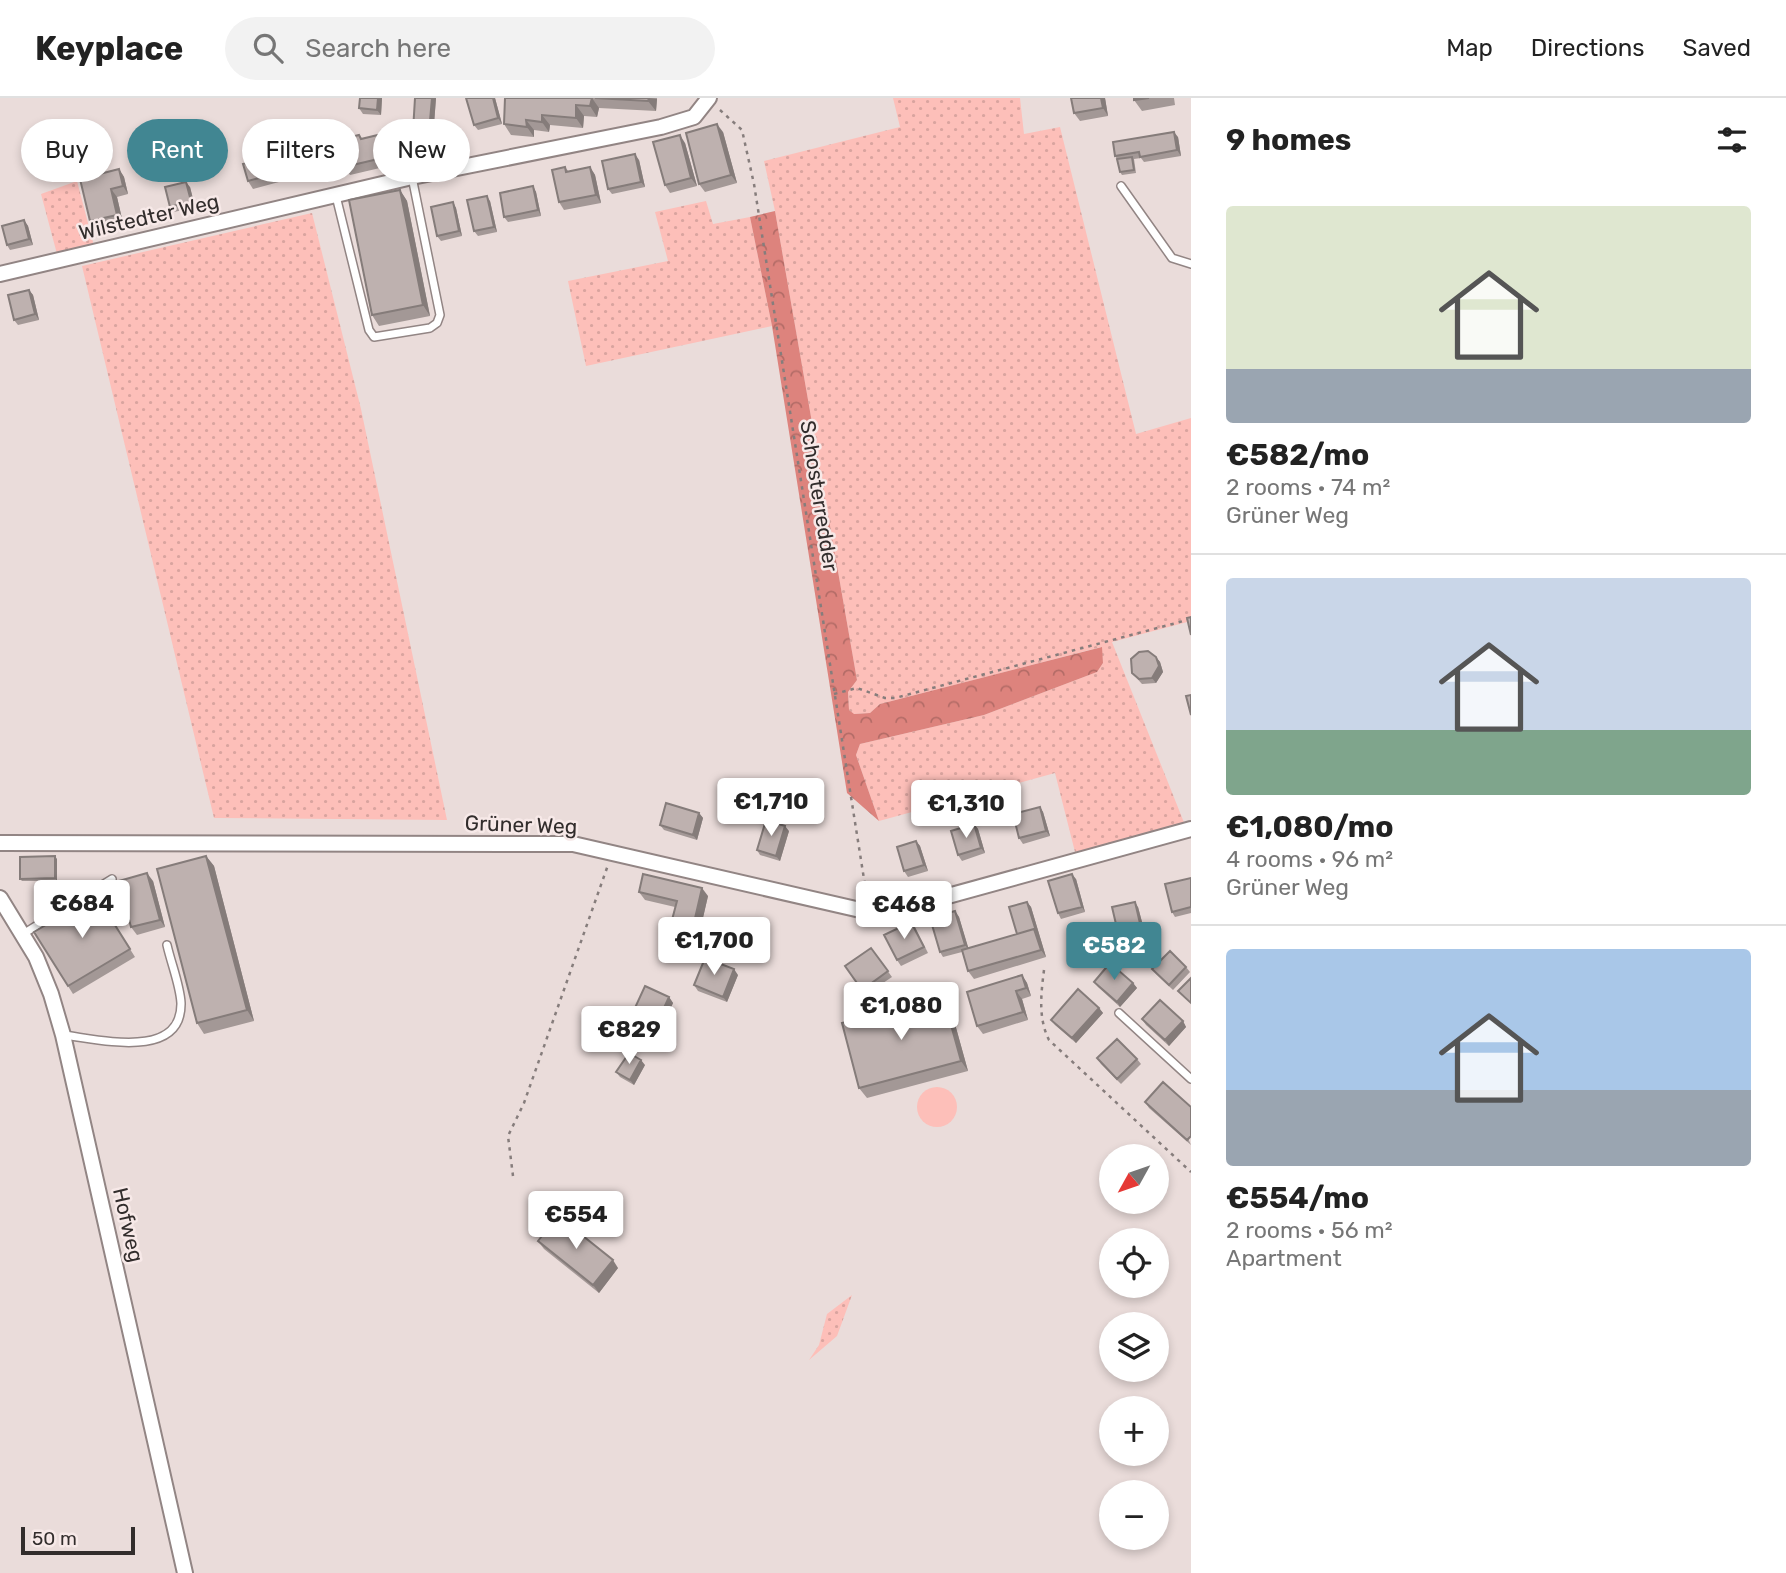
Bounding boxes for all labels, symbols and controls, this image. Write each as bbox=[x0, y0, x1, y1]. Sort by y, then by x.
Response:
search box bbox=[225, 17, 715, 80]
text: Keyplace bbox=[35, 29, 183, 68]
icon: search bbox=[249, 29, 287, 67]
text: Search here bbox=[305, 33, 451, 64]
text: Map bbox=[1446, 34, 1493, 62]
text: Directions bbox=[1531, 34, 1644, 62]
text: Saved bbox=[1682, 34, 1751, 62]
chip: Buy bbox=[21, 119, 113, 182]
chip: Rent bbox=[127, 119, 228, 182]
chip: Filters bbox=[242, 119, 359, 182]
chip: New bbox=[373, 119, 470, 182]
icon: filters bbox=[1713, 121, 1751, 159]
text: 9 homes bbox=[1226, 122, 1351, 158]
street label: Wilstedter Weg bbox=[76, 188, 221, 245]
icon: home bbox=[1426, 252, 1552, 378]
street label: Schosterredder bbox=[795, 419, 844, 573]
text: €582/mo bbox=[1226, 437, 1369, 473]
text: 2 rooms · 74 m² bbox=[1226, 473, 1390, 501]
text: Grüner Weg bbox=[1226, 501, 1349, 529]
icon: home bbox=[1426, 624, 1552, 750]
pin: €1,710 bbox=[714, 778, 828, 838]
pin: €1,310 bbox=[909, 780, 1023, 840]
text: €1,710 bbox=[733, 787, 809, 815]
text: €1,310 bbox=[927, 789, 1005, 817]
text: €1,080/mo bbox=[1226, 809, 1394, 845]
street label: Grüner Weg bbox=[464, 810, 578, 839]
text: 4 rooms · 96 m² bbox=[1226, 845, 1393, 873]
text: Grüner Weg bbox=[1226, 873, 1349, 901]
pin: €684 bbox=[41, 880, 123, 940]
pin: €468 bbox=[863, 882, 945, 941]
text: €684 bbox=[50, 889, 114, 917]
text: €468 bbox=[872, 890, 936, 918]
pin: €1,700 bbox=[657, 918, 771, 977]
pin: €582 bbox=[1073, 922, 1155, 982]
text: €1,700 bbox=[674, 926, 754, 954]
text: €582 bbox=[1082, 931, 1146, 959]
pin: €1,080 bbox=[844, 982, 958, 1042]
text: €1,080 bbox=[860, 991, 942, 1019]
icon: home bbox=[1426, 995, 1552, 1121]
pin: €829 bbox=[588, 1006, 670, 1066]
text: €829 bbox=[597, 1015, 661, 1043]
north arrow bbox=[1099, 1144, 1169, 1214]
map controls bbox=[1099, 1144, 1169, 1550]
text: €554/mo bbox=[1226, 1180, 1369, 1216]
street label: Hofweg bbox=[108, 1185, 149, 1265]
pin: €554 bbox=[535, 1192, 617, 1251]
text: €554 bbox=[544, 1200, 608, 1228]
text: 2 rooms · 56 m² bbox=[1226, 1216, 1393, 1244]
button: locate bbox=[1099, 1228, 1169, 1298]
text: Apartment bbox=[1226, 1244, 1342, 1272]
button: layers bbox=[1099, 1312, 1169, 1382]
button: + bbox=[1099, 1396, 1169, 1466]
button: − bbox=[1099, 1480, 1169, 1550]
scale bar bbox=[21, 1524, 135, 1556]
text: 50 m bbox=[32, 1527, 77, 1550]

